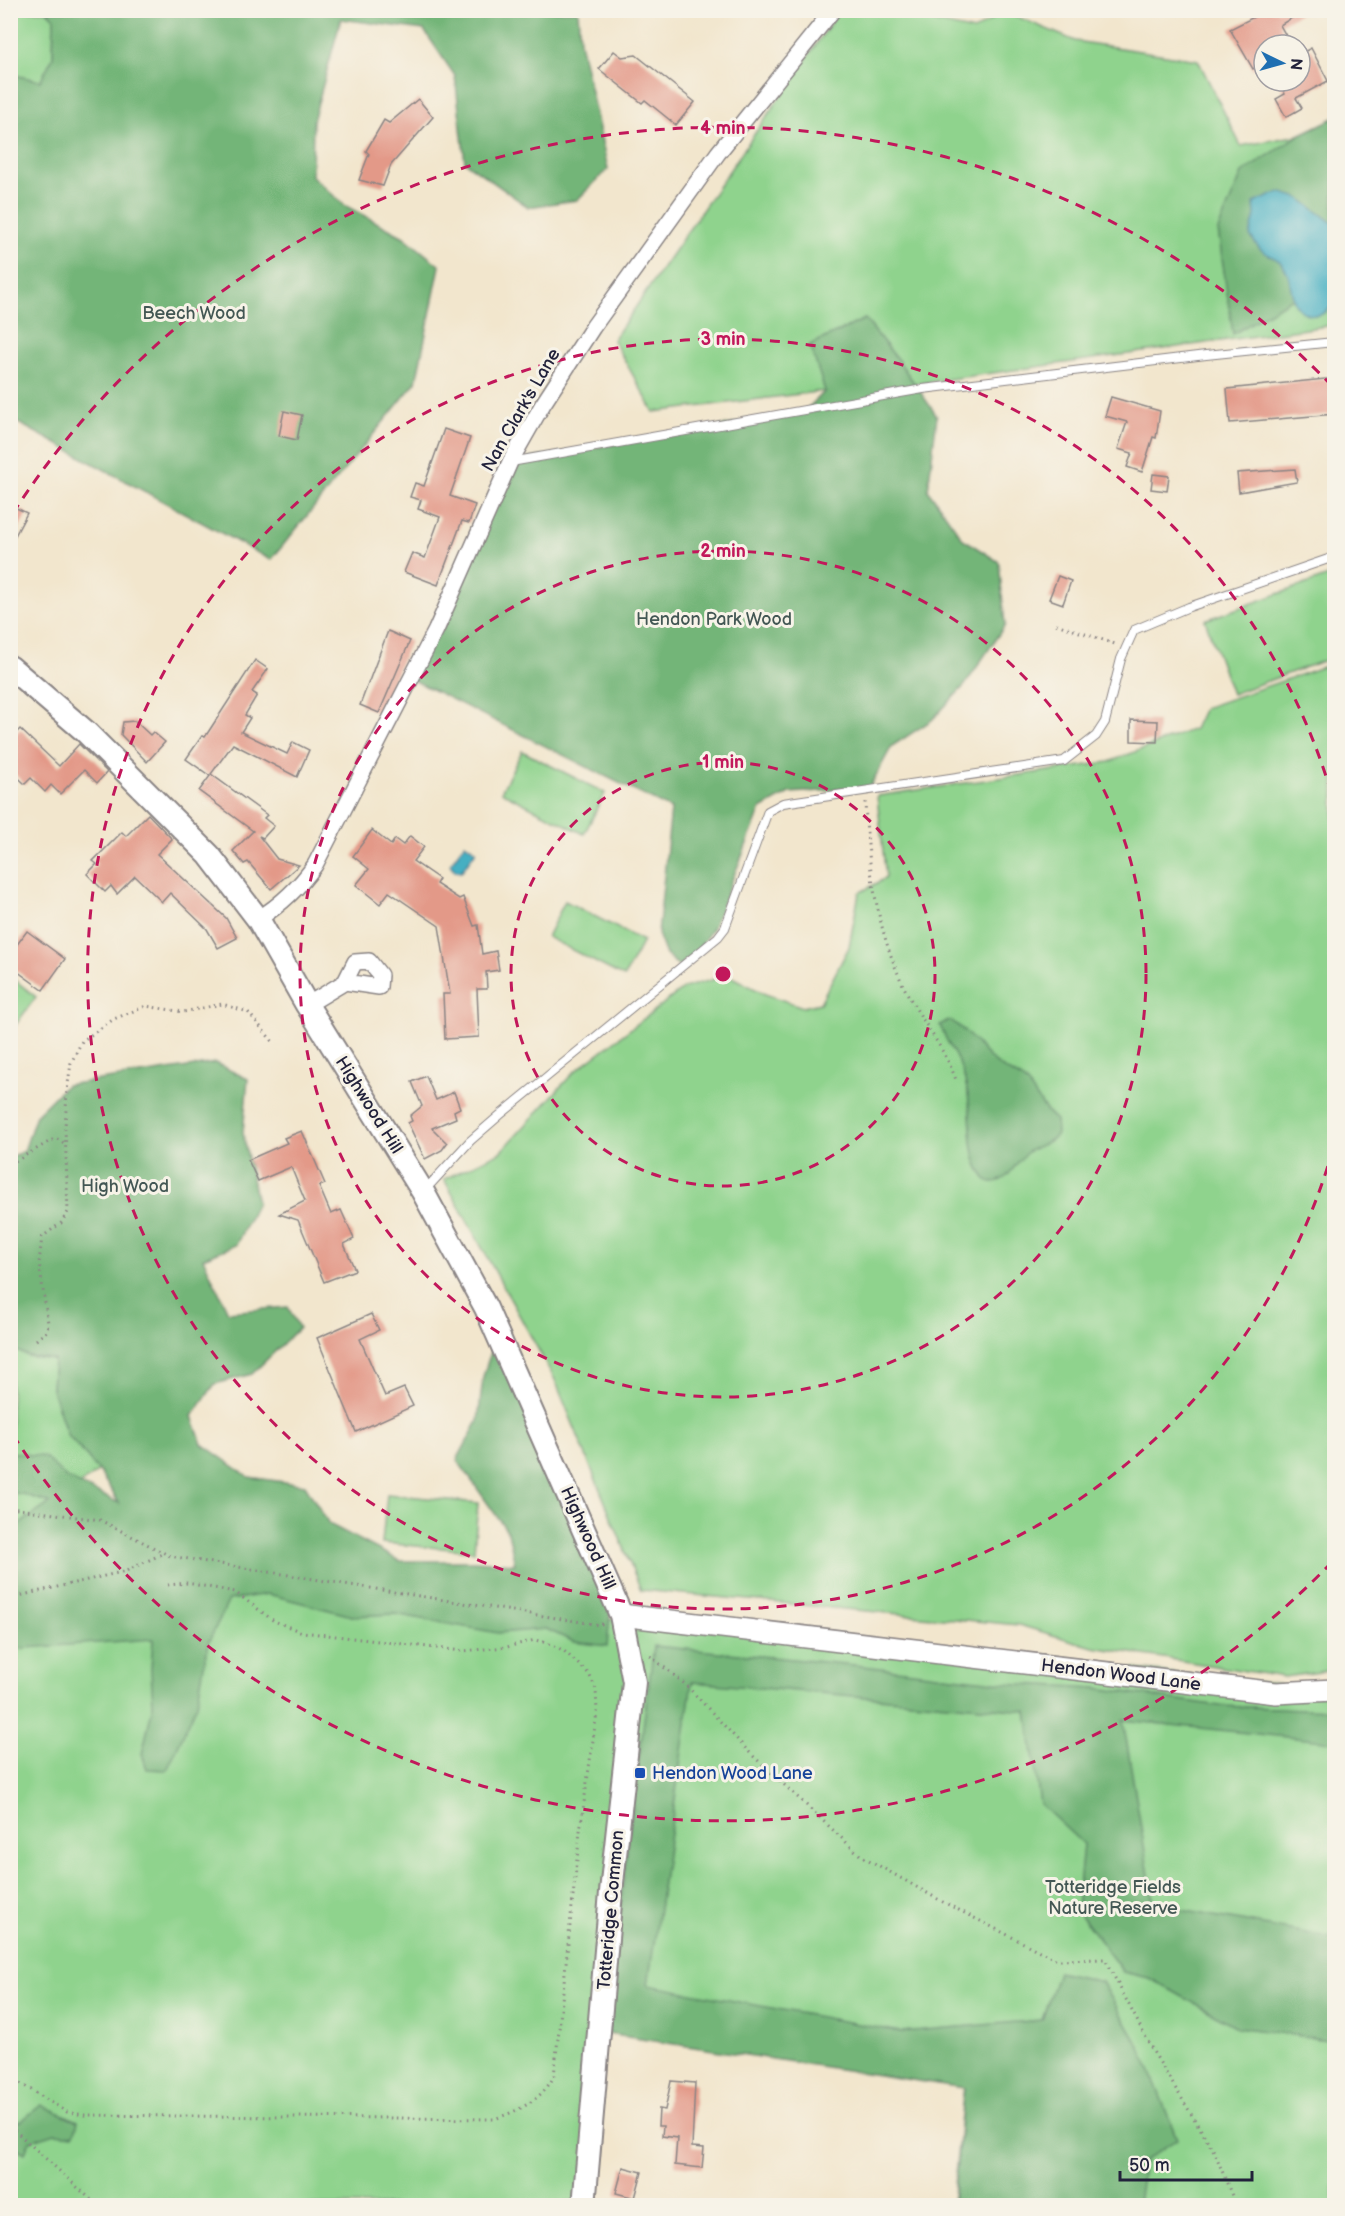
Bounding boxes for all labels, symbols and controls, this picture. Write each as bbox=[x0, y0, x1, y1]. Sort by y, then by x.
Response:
north arrow bbox=[1252, 33, 1312, 93]
text: N bbox=[1285, 57, 1305, 71]
text: 4 min bbox=[700, 118, 746, 139]
park label: Beech Wood bbox=[142, 303, 246, 324]
text: 3 min bbox=[700, 329, 746, 350]
street label: Nan Clark's Lane bbox=[477, 345, 565, 475]
text: 2 min bbox=[700, 541, 746, 562]
park label: Hendon Park Wood bbox=[636, 609, 792, 630]
text: 1 min bbox=[702, 752, 744, 773]
centre of rings bbox=[713, 964, 733, 984]
street label: Highwood Hill bbox=[331, 1053, 407, 1157]
park label: High Wood bbox=[81, 1176, 169, 1197]
street label: Highwood Hill bbox=[556, 1483, 620, 1593]
street label: Hendon Wood Lane bbox=[1040, 1655, 1202, 1695]
place label: Hendon Wood Lane bbox=[652, 1763, 813, 1784]
marker: Hendon Wood Lane bbox=[633, 1766, 647, 1780]
street label: Totteridge Common bbox=[594, 1829, 628, 1991]
park label: Totteridge Fields Nature Reserve bbox=[1045, 1877, 1181, 1919]
scale bar bbox=[1120, 2144, 1252, 2182]
text: 50 m bbox=[1129, 2155, 1170, 2176]

